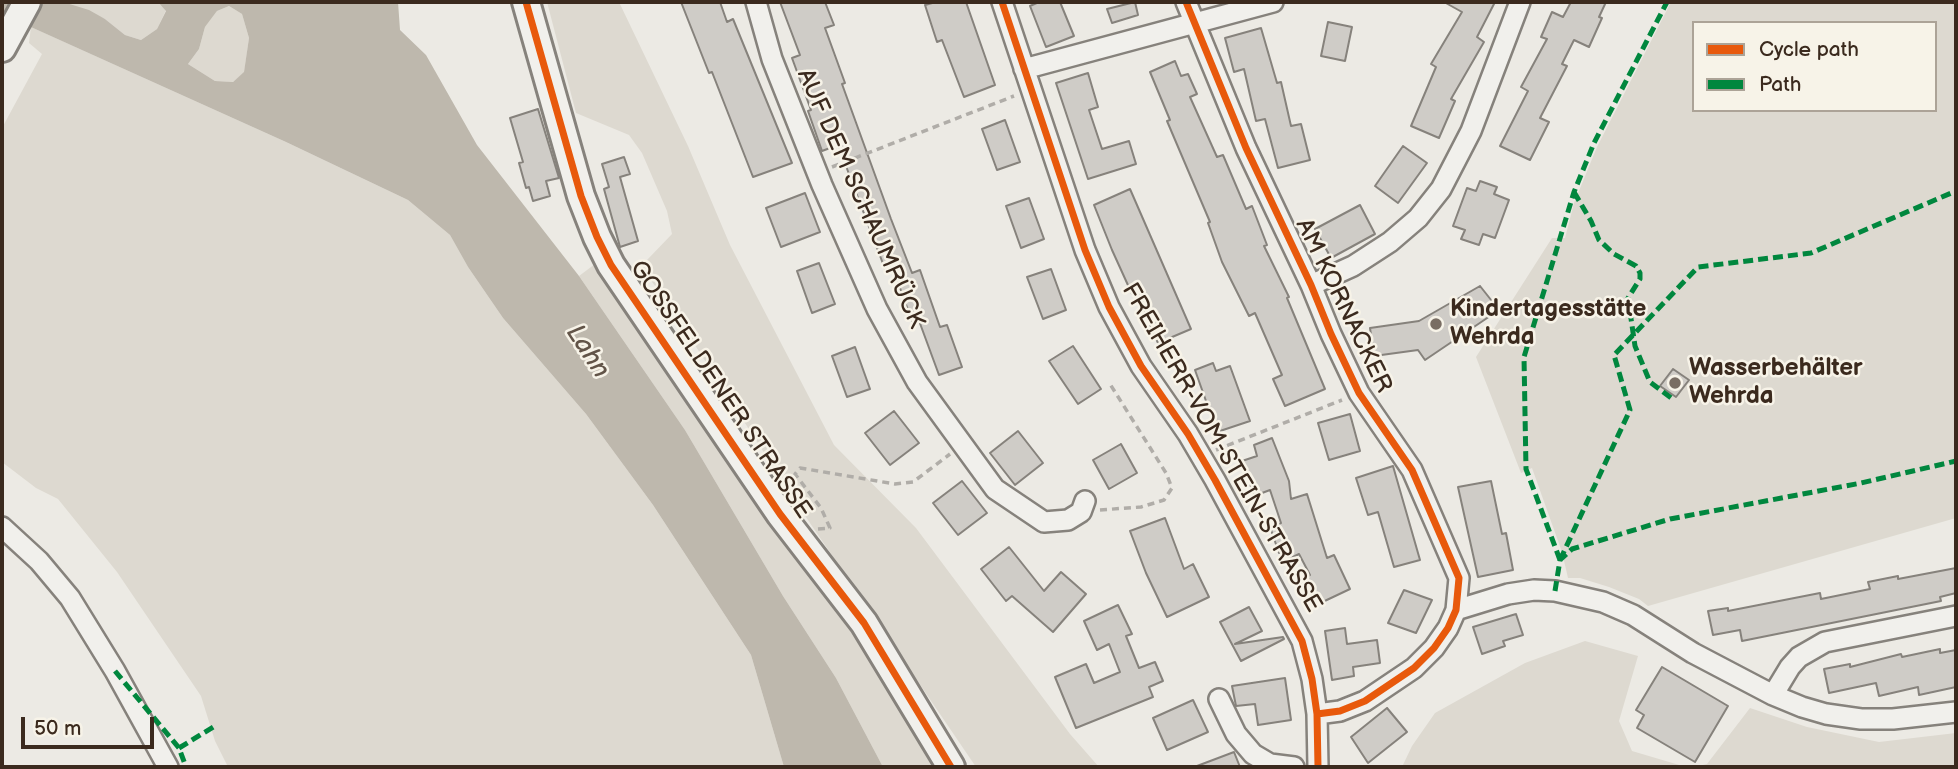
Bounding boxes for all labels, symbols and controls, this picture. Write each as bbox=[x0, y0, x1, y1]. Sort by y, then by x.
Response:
legend bbox=[1692, 21, 1937, 112]
text: Cycle path bbox=[1759, 37, 1859, 62]
street label: AUF DEM SCHAUMRÜCK bbox=[790, 65, 930, 333]
text: Path bbox=[1759, 72, 1801, 97]
street label: AM KORNACKER bbox=[1288, 214, 1398, 398]
street label: GOSSFELDENER STRASSE bbox=[623, 256, 817, 524]
street label: FREIHERR-VOM-STEIN-STRASSE bbox=[1115, 278, 1327, 618]
place label: Kindertagesstätte Wehrda bbox=[1450, 296, 1646, 352]
marker: Kindertagesstätte Wehrda bbox=[1428, 316, 1444, 332]
water label: Lahn bbox=[558, 320, 616, 384]
place label: Wasserbehälter Wehrda bbox=[1689, 355, 1863, 411]
marker: Wasserbehälter Wehrda bbox=[1667, 375, 1683, 391]
scale bar bbox=[24, 702, 158, 746]
text: 50 m bbox=[34, 716, 81, 741]

